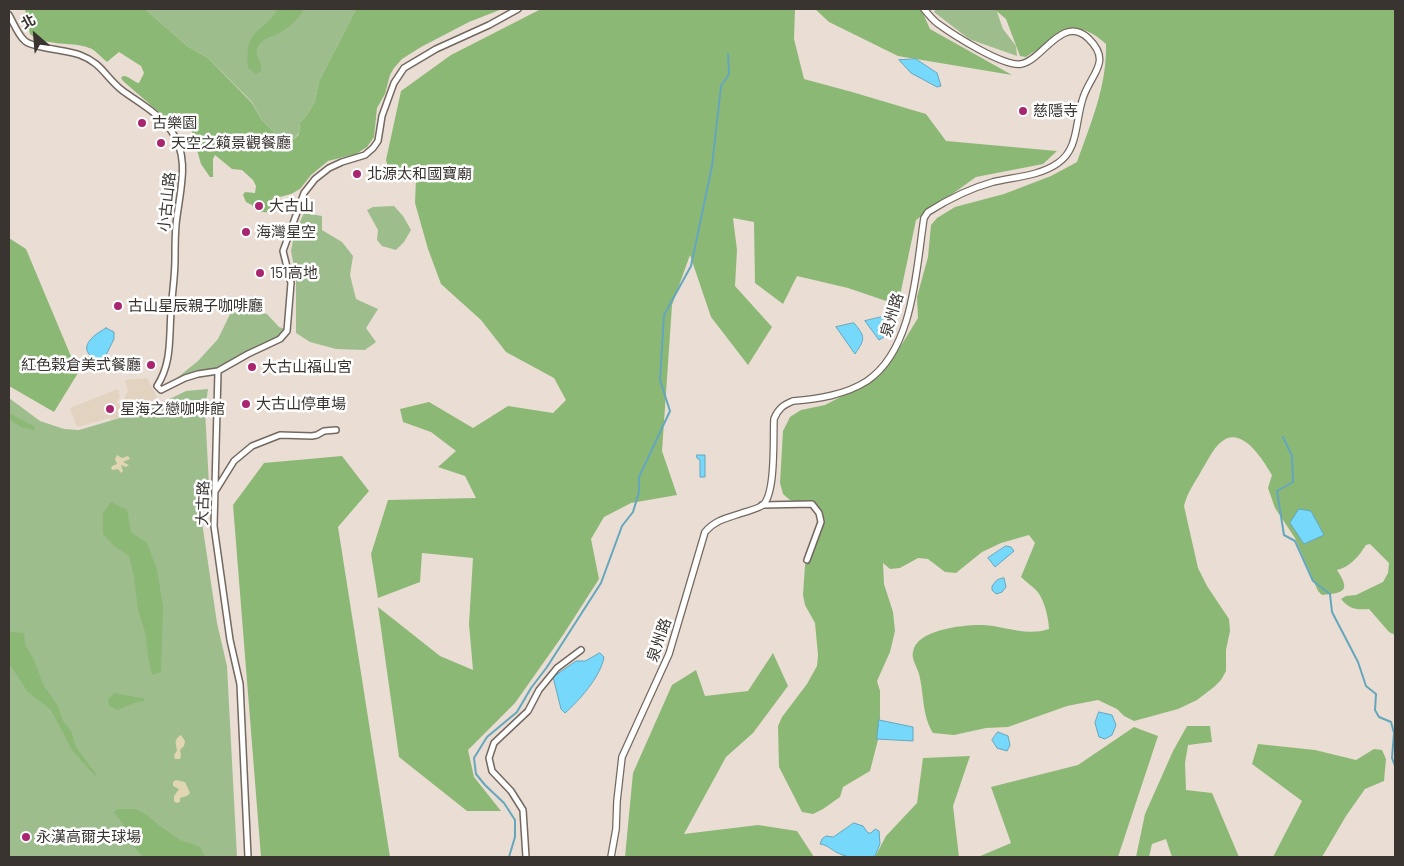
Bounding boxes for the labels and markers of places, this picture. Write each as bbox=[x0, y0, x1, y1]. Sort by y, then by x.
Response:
place label: 慈隱寺 bbox=[1033, 102, 1078, 120]
marker: 慈隱寺 bbox=[1017, 105, 1029, 117]
place label: 古樂園 bbox=[152, 114, 197, 132]
marker: 古樂園 bbox=[136, 117, 148, 129]
place label: 天空之籟景觀餐廳 bbox=[171, 134, 291, 152]
marker: 天空之籟景觀餐廳 bbox=[155, 137, 167, 149]
place label: 北源太和國寶廟 bbox=[367, 165, 472, 183]
marker: 北源太和國寶廟 bbox=[351, 168, 363, 180]
place label: 大古山 bbox=[269, 197, 314, 215]
marker: 大古山 bbox=[253, 200, 265, 212]
place label: 海灣星空 bbox=[256, 223, 316, 241]
marker: 海灣星空 bbox=[240, 226, 252, 238]
place label: 151高地 bbox=[270, 264, 318, 282]
marker: 151高地 bbox=[254, 267, 266, 279]
place label: 古山星辰親子咖啡廳 bbox=[128, 297, 263, 315]
marker: 古山星辰親子咖啡廳 bbox=[112, 300, 124, 312]
place label: 紅色榖倉美式餐廳 bbox=[21, 356, 141, 374]
place label: 大古山福山宮 bbox=[262, 358, 352, 376]
marker: 紅色榖倉美式餐廳 bbox=[145, 359, 157, 371]
marker: 大古山福山宮 bbox=[246, 361, 258, 373]
place label: 大古山停車場 bbox=[256, 395, 346, 413]
marker: 大古山停車場 bbox=[240, 398, 252, 410]
place label: 星海之戀咖啡館 bbox=[120, 400, 225, 418]
marker: 星海之戀咖啡館 bbox=[104, 403, 116, 415]
place label: 永漢高爾夫球場 bbox=[36, 828, 141, 846]
marker: 永漢高爾夫球場 bbox=[20, 831, 32, 843]

